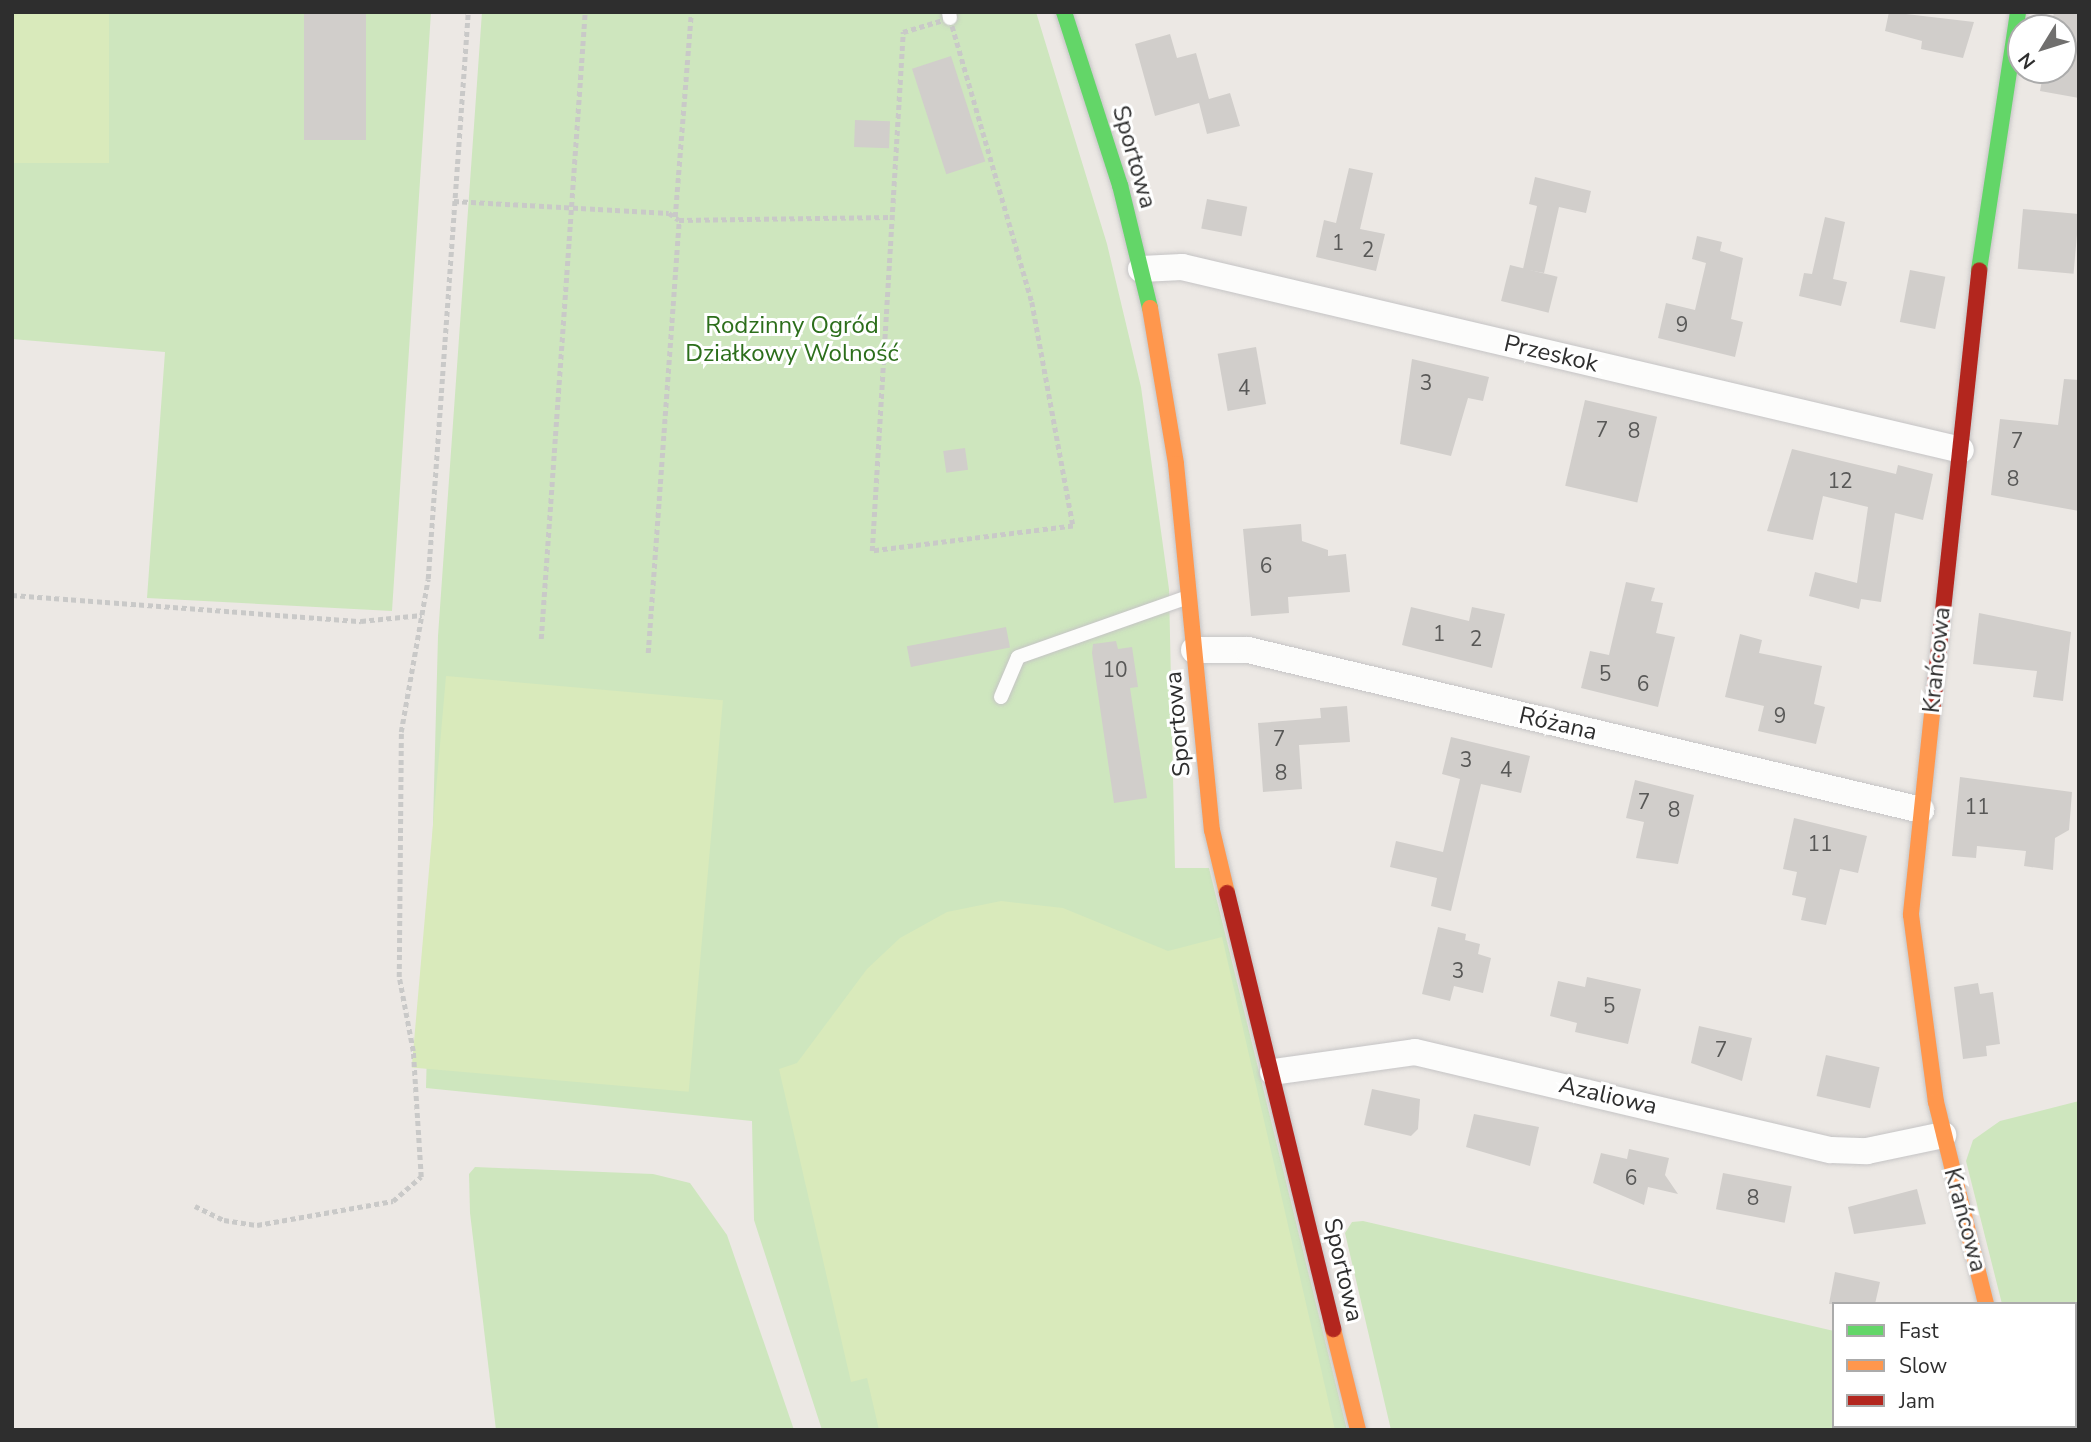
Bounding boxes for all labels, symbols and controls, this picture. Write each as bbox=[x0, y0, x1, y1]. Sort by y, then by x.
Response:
north arrow bbox=[2007, 14, 2077, 84]
text: N bbox=[2012, 47, 2042, 74]
street label: Sportowa bbox=[1106, 102, 1162, 212]
house number: 1 bbox=[1332, 230, 1344, 256]
house number: 2 bbox=[1362, 237, 1374, 263]
park label: Rodzinny Ogród Działkowy Wolność bbox=[685, 312, 899, 368]
house number: 9 bbox=[1676, 312, 1688, 338]
street label: Przeskok bbox=[1501, 329, 1601, 379]
house number: 3 bbox=[1420, 370, 1432, 396]
house number: 4 bbox=[1238, 375, 1250, 401]
house number: 7 bbox=[1596, 417, 1608, 443]
house number: 8 bbox=[1628, 418, 1640, 444]
house number: 7 bbox=[2011, 428, 2023, 454]
house number: 8 bbox=[2007, 466, 2019, 492]
house number: 12 bbox=[1827, 468, 1853, 494]
house number: 6 bbox=[1260, 553, 1272, 579]
street label: Krańcowa bbox=[1917, 606, 1957, 714]
house number: 1 bbox=[1433, 621, 1445, 647]
house number: 2 bbox=[1470, 626, 1482, 652]
house number: 10 bbox=[1102, 657, 1128, 683]
house number: 5 bbox=[1599, 661, 1611, 687]
street label: Sportowa bbox=[1159, 670, 1197, 778]
house number: 6 bbox=[1637, 671, 1649, 697]
street label: Różana bbox=[1516, 701, 1600, 747]
house number: 9 bbox=[1774, 703, 1786, 729]
house number: 7 bbox=[1273, 726, 1285, 752]
house number: 3 bbox=[1460, 747, 1472, 773]
house number: 4 bbox=[1500, 757, 1512, 783]
house number: 8 bbox=[1275, 760, 1287, 786]
house number: 7 bbox=[1638, 789, 1650, 815]
house number: 11 bbox=[1964, 794, 1990, 820]
house number: 8 bbox=[1668, 797, 1680, 823]
house number: 11 bbox=[1807, 831, 1833, 857]
house number: 3 bbox=[1452, 958, 1464, 984]
house number: 5 bbox=[1603, 993, 1615, 1019]
house number: 7 bbox=[1715, 1037, 1727, 1063]
street label: Azaliowa bbox=[1556, 1071, 1660, 1121]
house number: 6 bbox=[1625, 1165, 1637, 1191]
street label: Krańcowa bbox=[1937, 1165, 1993, 1275]
house number: 8 bbox=[1747, 1185, 1759, 1211]
street label: Sportowa bbox=[1317, 1215, 1369, 1325]
legend bbox=[1832, 1302, 2077, 1428]
text: Fast bbox=[1899, 1317, 1939, 1345]
text: Slow bbox=[1899, 1352, 1947, 1380]
text: Jam bbox=[1899, 1387, 1935, 1415]

